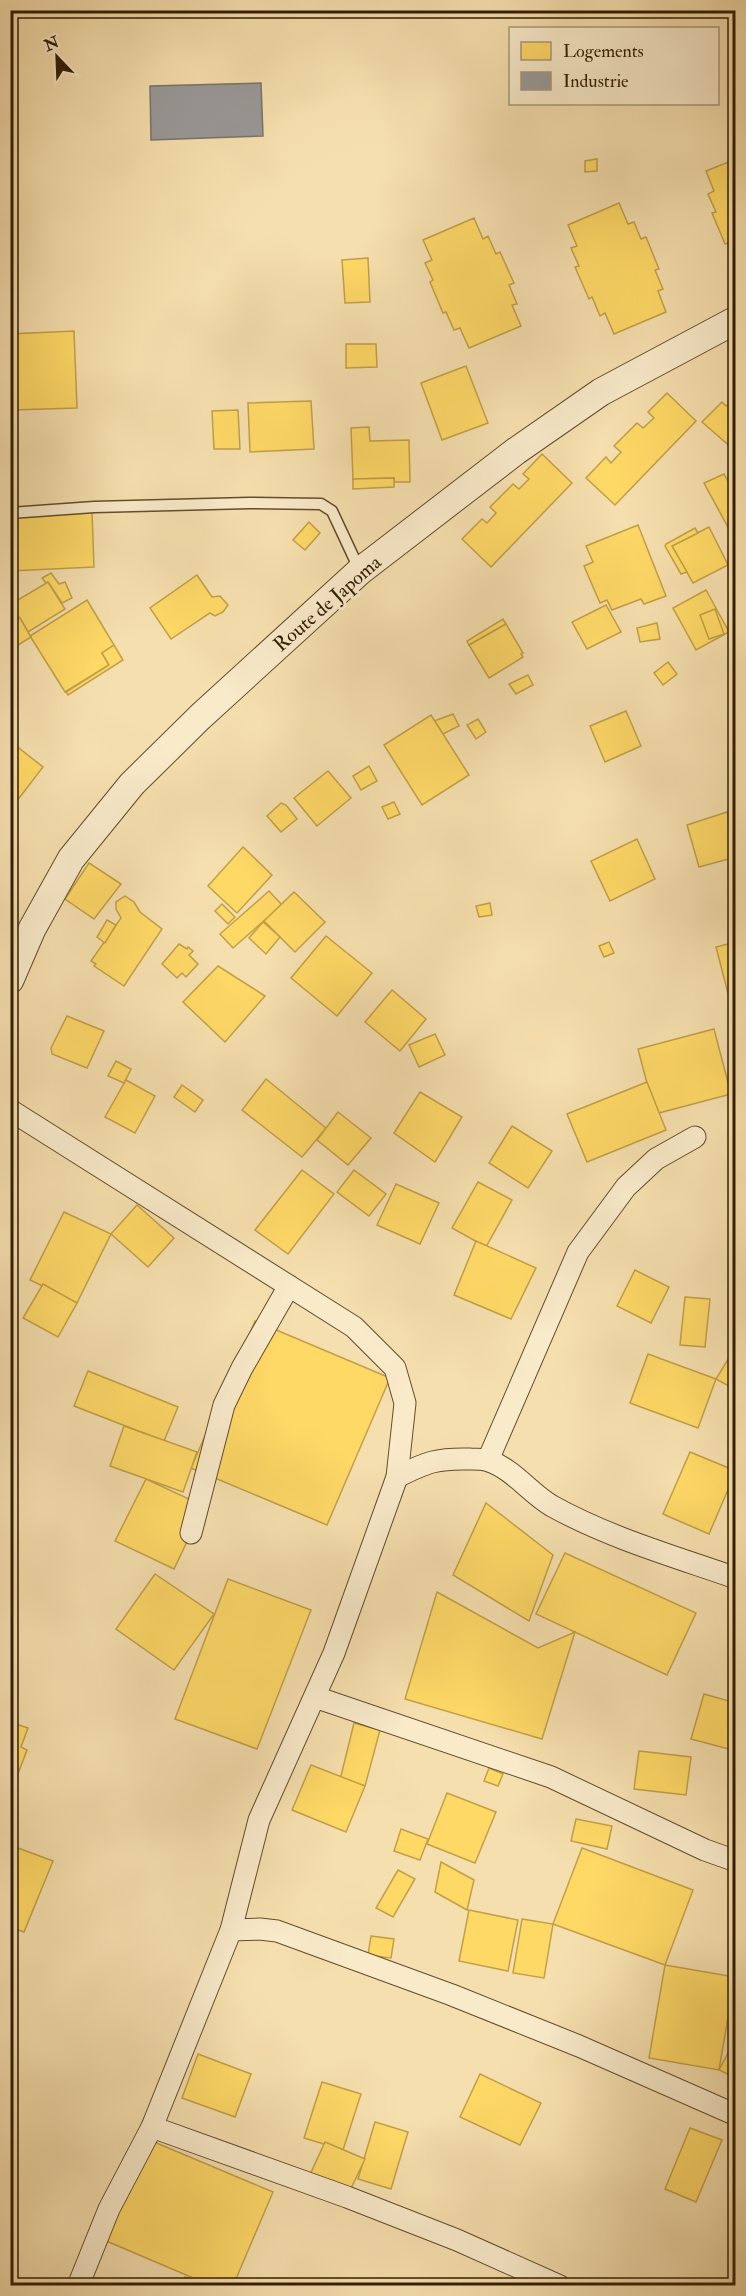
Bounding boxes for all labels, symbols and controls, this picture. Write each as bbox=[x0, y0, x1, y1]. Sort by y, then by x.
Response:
north arrow bbox=[27, 27, 87, 87]
legend bbox=[509, 27, 719, 105]
text: N bbox=[40, 32, 63, 57]
text: Logements bbox=[563, 40, 644, 63]
text: Industrie bbox=[563, 70, 629, 93]
street label: Route de Japoma bbox=[268, 549, 388, 658]

